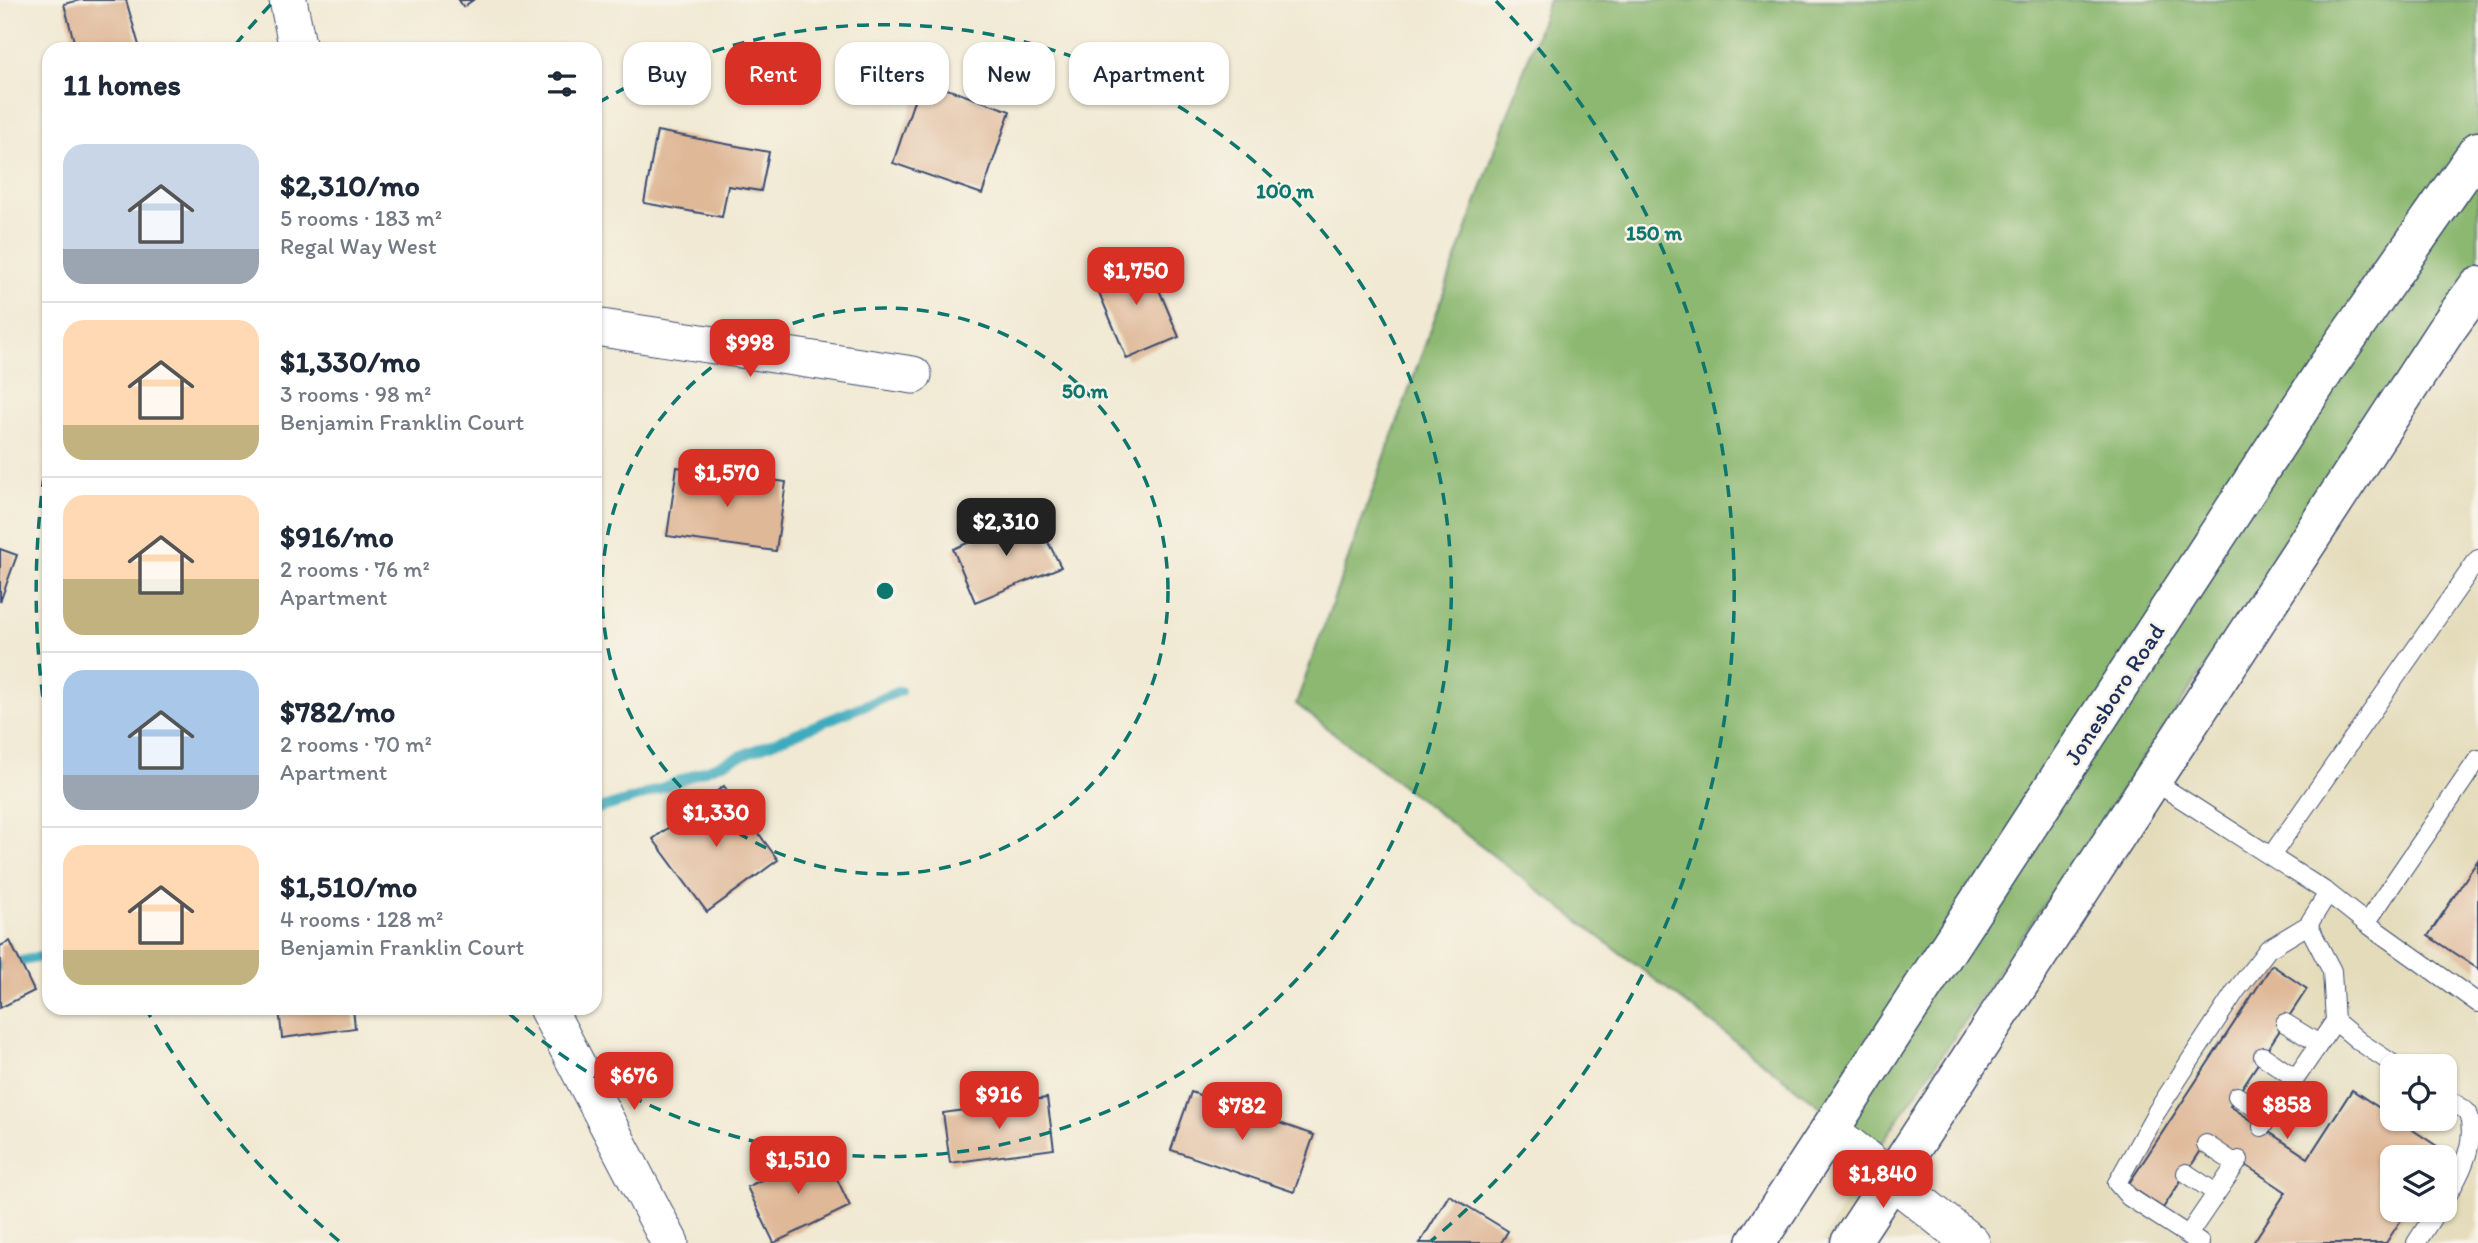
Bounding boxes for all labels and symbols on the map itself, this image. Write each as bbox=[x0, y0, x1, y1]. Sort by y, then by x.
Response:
text: 100 m bbox=[1256, 178, 1314, 203]
text: 150 m bbox=[1626, 220, 1682, 245]
pin: $1,750 bbox=[1079, 247, 1193, 307]
pin: $998 bbox=[709, 320, 791, 379]
text: 50 m bbox=[1062, 378, 1109, 403]
pin: $1,570 bbox=[670, 449, 784, 509]
pin: $2,310 bbox=[949, 498, 1063, 558]
centre of rings bbox=[873, 579, 897, 603]
street label: Jonesboro Road bbox=[2057, 618, 2171, 770]
pin: $1,330 bbox=[659, 790, 773, 849]
pin: $676 bbox=[593, 1052, 675, 1112]
pin: $916 bbox=[958, 1072, 1040, 1131]
pin: $782 bbox=[1201, 1082, 1283, 1142]
pin: $858 bbox=[2246, 1082, 2328, 1141]
pin: $1,510 bbox=[741, 1136, 855, 1196]
pin: $1,840 bbox=[1826, 1150, 1940, 1210]

